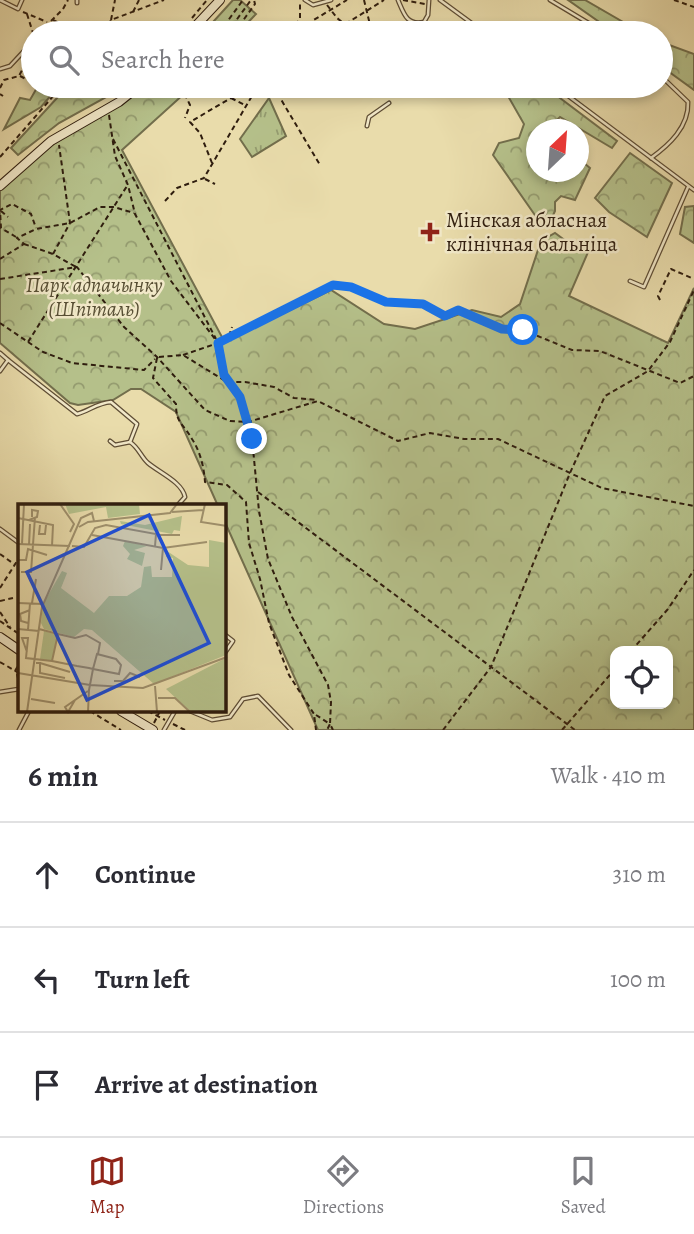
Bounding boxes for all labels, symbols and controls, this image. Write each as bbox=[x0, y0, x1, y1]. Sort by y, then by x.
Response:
search box bbox=[21, 21, 673, 98]
icon: search bbox=[45, 41, 83, 79]
text: Search here bbox=[101, 42, 225, 77]
north arrow bbox=[526, 119, 589, 182]
place label: Мінская абласная клінічная бальніца bbox=[446, 206, 618, 258]
marker: Мінская абласная клінічная бальніца bbox=[420, 222, 440, 242]
park label: Парк адпачынку (Шпіталь) bbox=[26, 271, 163, 323]
route start bbox=[507, 314, 538, 345]
route end bbox=[236, 423, 267, 454]
inset map bbox=[18, 504, 226, 712]
map controls bbox=[610, 646, 673, 709]
button: locate bbox=[610, 646, 673, 709]
text: 6 min bbox=[28, 756, 98, 796]
text: Walk · 410 m bbox=[551, 760, 666, 791]
icon: ahead bbox=[28, 856, 66, 894]
text: Continue bbox=[95, 857, 196, 892]
text: 310 m bbox=[613, 859, 666, 890]
icon: left bbox=[28, 961, 66, 999]
text: Turn left bbox=[95, 962, 190, 997]
text: 100 m bbox=[610, 964, 666, 995]
icon: arrive bbox=[28, 1066, 66, 1104]
text: Arrive at destination bbox=[95, 1067, 318, 1102]
tab: Map bbox=[88, 1152, 126, 1220]
tab: Directions bbox=[303, 1152, 384, 1220]
tab: Saved bbox=[561, 1152, 606, 1220]

